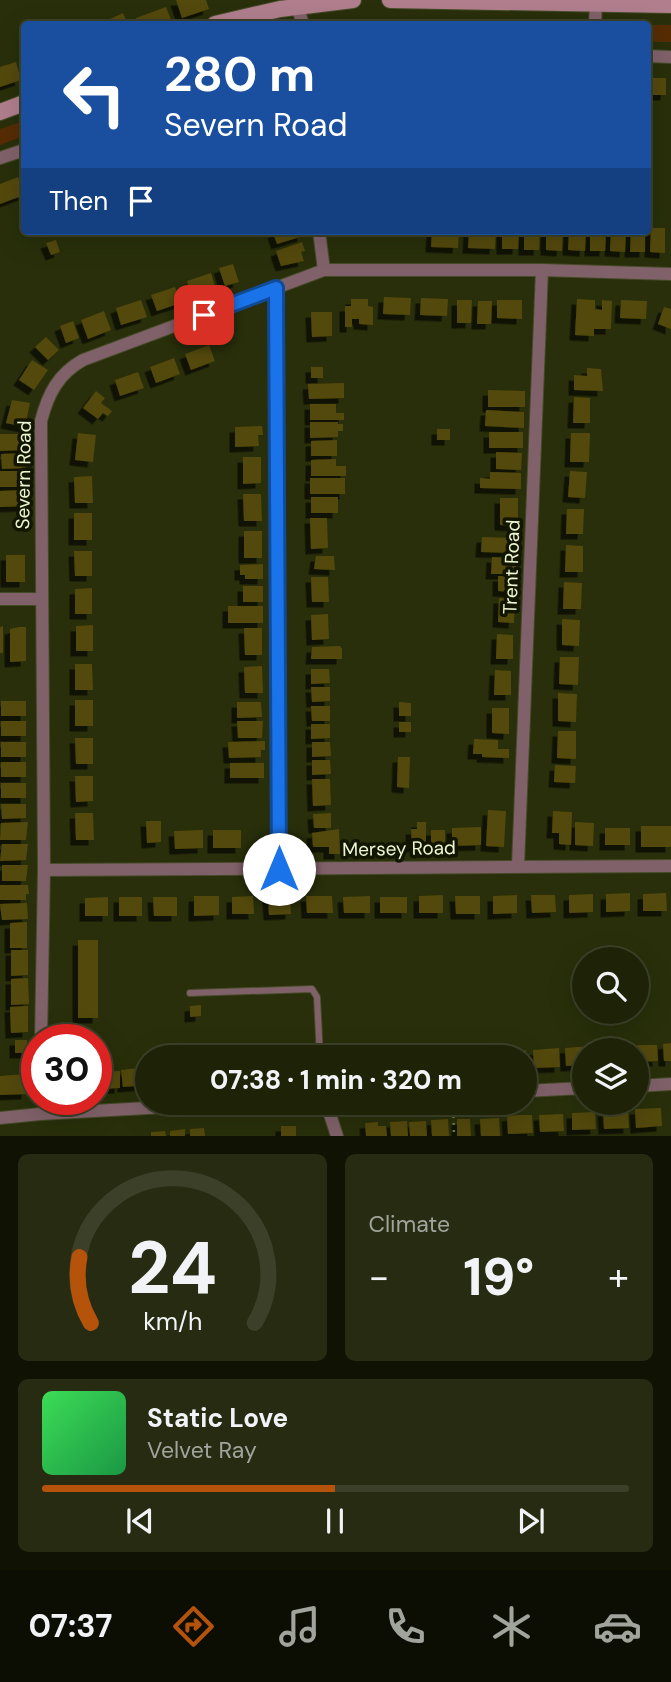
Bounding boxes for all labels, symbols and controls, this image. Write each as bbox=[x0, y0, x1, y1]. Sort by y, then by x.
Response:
text: 280 m bbox=[164, 42, 315, 106]
icon: left bbox=[49, 49, 140, 140]
text: Severn Road bbox=[164, 104, 348, 146]
icon: arrive bbox=[122, 182, 160, 220]
text: Then bbox=[49, 184, 108, 218]
pin bbox=[174, 285, 234, 345]
icon: arrive bbox=[185, 296, 223, 334]
street label: Severn Road bbox=[10, 420, 37, 530]
street label: Trent Road bbox=[497, 519, 526, 615]
position arrow bbox=[242, 832, 316, 906]
street label: Mersey Road bbox=[342, 835, 456, 862]
map controls bbox=[572, 947, 649, 1115]
button: search bbox=[572, 947, 649, 1024]
speed limit sign: 30 bbox=[21, 1024, 112, 1115]
button: layers bbox=[572, 1038, 649, 1115]
text: 07:38 · 1 min · 320 m bbox=[210, 1063, 462, 1097]
text: Climate bbox=[369, 1209, 450, 1239]
text: 24 bbox=[128, 1222, 217, 1317]
text: 19° bbox=[463, 1243, 534, 1311]
text: − bbox=[369, 1252, 389, 1302]
text: + bbox=[608, 1252, 629, 1302]
text: km/h bbox=[143, 1305, 202, 1338]
text: Static Love bbox=[147, 1401, 288, 1435]
text: Velvet Ray bbox=[147, 1435, 257, 1465]
icon: previous bbox=[121, 1502, 159, 1540]
icon: pause bbox=[316, 1502, 354, 1540]
icon: next bbox=[512, 1502, 550, 1540]
icon: directions bbox=[169, 1602, 218, 1651]
icon: music bbox=[275, 1602, 324, 1651]
icon: phone bbox=[381, 1602, 430, 1651]
icon: climate bbox=[487, 1602, 536, 1651]
icon: car bbox=[593, 1602, 642, 1651]
text: 07:37 bbox=[29, 1605, 112, 1647]

